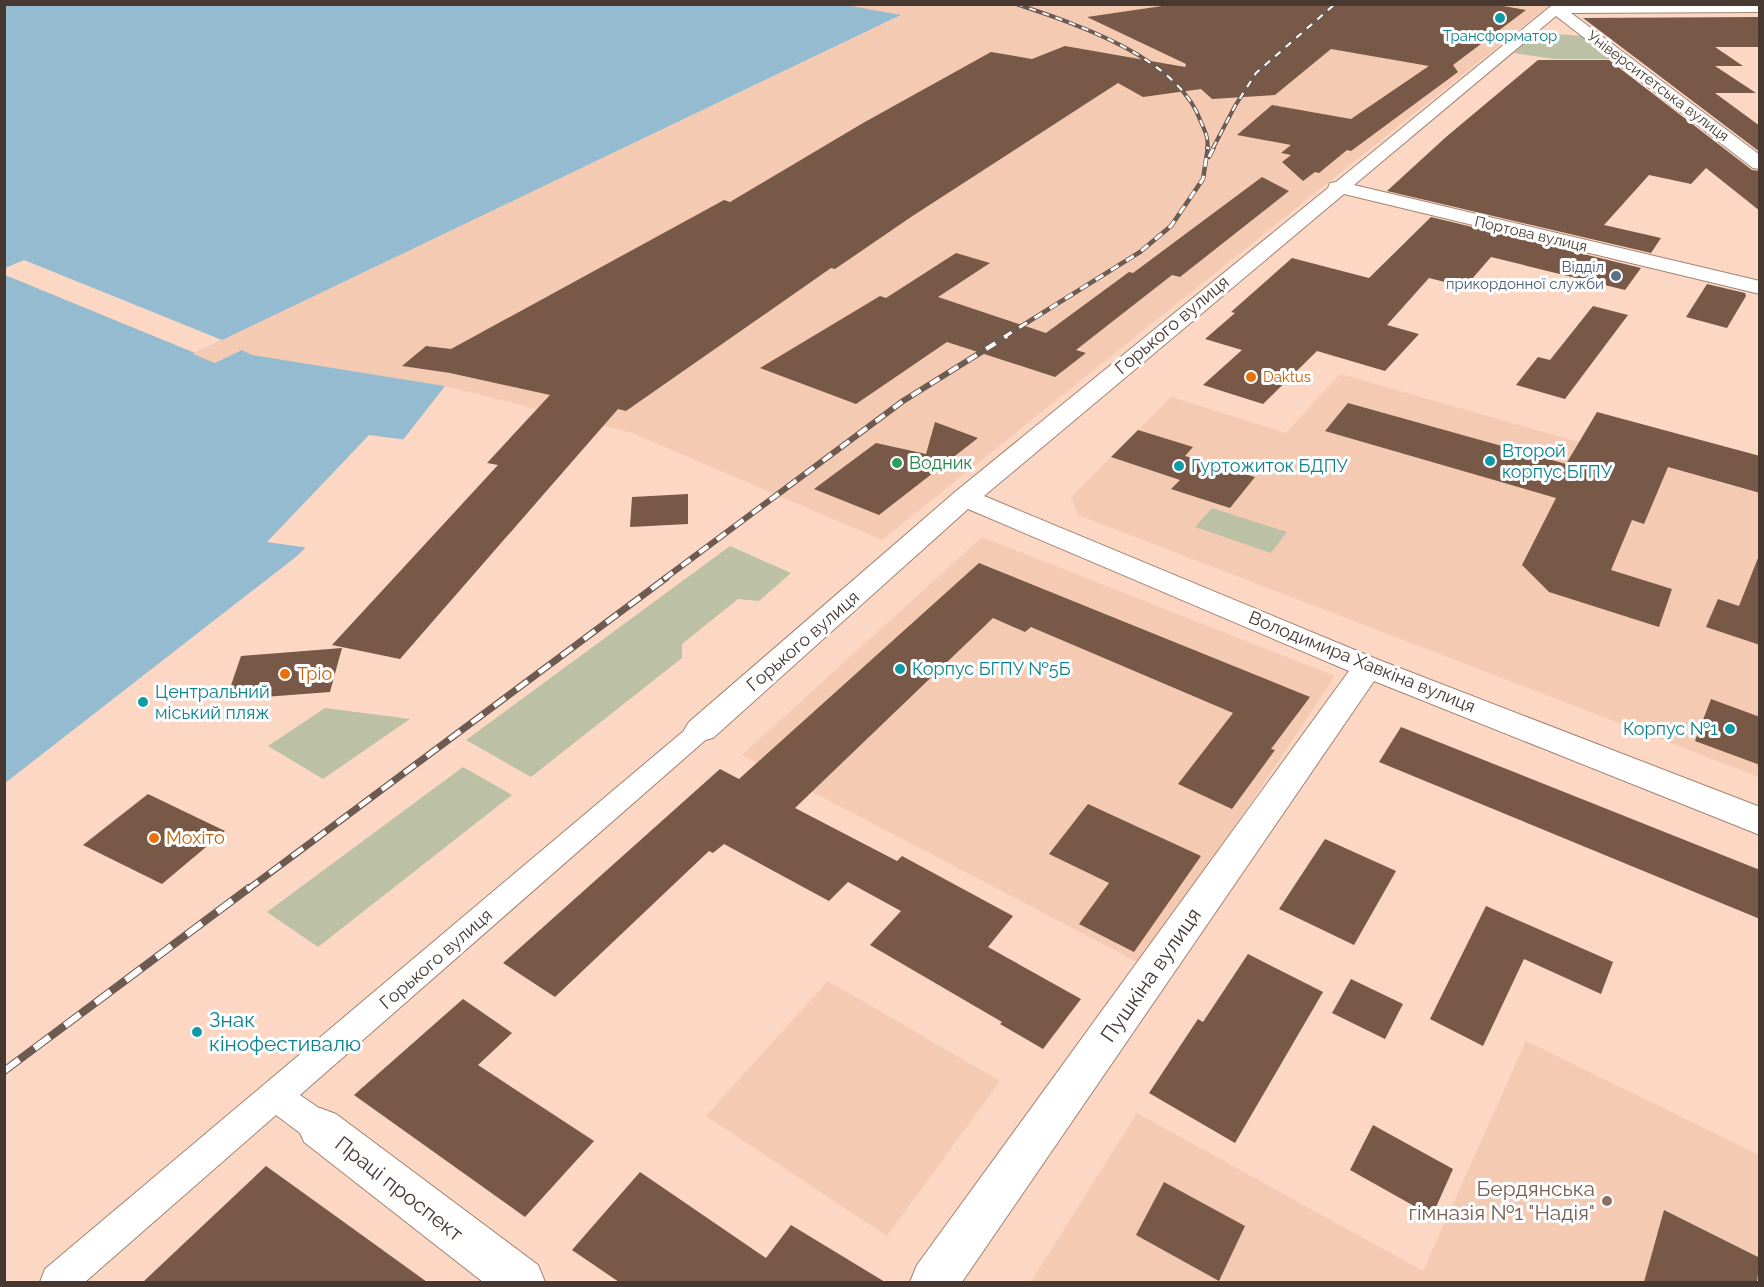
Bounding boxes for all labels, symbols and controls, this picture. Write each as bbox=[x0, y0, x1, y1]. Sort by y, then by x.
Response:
marker: Трансформатор bbox=[1493, 11, 1507, 25]
place label: Трансформатор bbox=[1443, 27, 1557, 45]
street label: Університетська вулиця bbox=[1584, 27, 1732, 145]
street label: Портова вулиця bbox=[1473, 212, 1589, 256]
place label: Відділ прикордонної служби bbox=[1446, 258, 1604, 293]
marker: Відділ прикордонної служби bbox=[1609, 269, 1623, 283]
street label: Горького вулиця bbox=[1110, 271, 1233, 378]
place label: Daktus bbox=[1263, 368, 1311, 386]
marker: Daktus bbox=[1244, 370, 1258, 384]
place label: Второй корпус БГПУ bbox=[1502, 440, 1613, 482]
place label: Водник bbox=[909, 452, 973, 473]
marker: Второй корпус БГПУ bbox=[1483, 454, 1497, 468]
place label: Гуртожиток БДПУ bbox=[1191, 455, 1349, 476]
marker: Водник bbox=[890, 456, 904, 470]
marker: Гуртожиток БДПУ bbox=[1172, 459, 1186, 473]
street label: Горького вулиця bbox=[742, 586, 863, 695]
street label: Володимира Хавкіна вулиця bbox=[1246, 606, 1479, 717]
place label: Корпус БГПУ №5Б bbox=[912, 658, 1071, 679]
marker: Корпус БГПУ №5Б bbox=[893, 662, 907, 676]
place label: Тріо bbox=[297, 663, 332, 684]
marker: Тріо bbox=[278, 667, 292, 681]
place label: Центральний міський пляж bbox=[155, 681, 270, 723]
marker: Центральний міський пляж bbox=[136, 695, 150, 709]
place label: Корпус №1 bbox=[1623, 718, 1718, 739]
marker: Корпус №1 bbox=[1723, 722, 1737, 736]
place label: Мохіто bbox=[166, 827, 225, 848]
marker: Мохіто bbox=[147, 831, 161, 845]
street label: Пушкіна вулиця bbox=[1095, 903, 1206, 1046]
street label: Горького вулиця bbox=[375, 904, 496, 1013]
place label: Знак кінофестивалю bbox=[209, 1007, 361, 1056]
marker: Знак кінофестивалю bbox=[190, 1025, 204, 1039]
street label: Праці проспект bbox=[330, 1131, 468, 1246]
place label: Бердянська гімназія №1 "Надія" bbox=[1408, 1176, 1595, 1225]
marker: Бердянська гімназія №1 "Надія" bbox=[1600, 1194, 1614, 1208]

